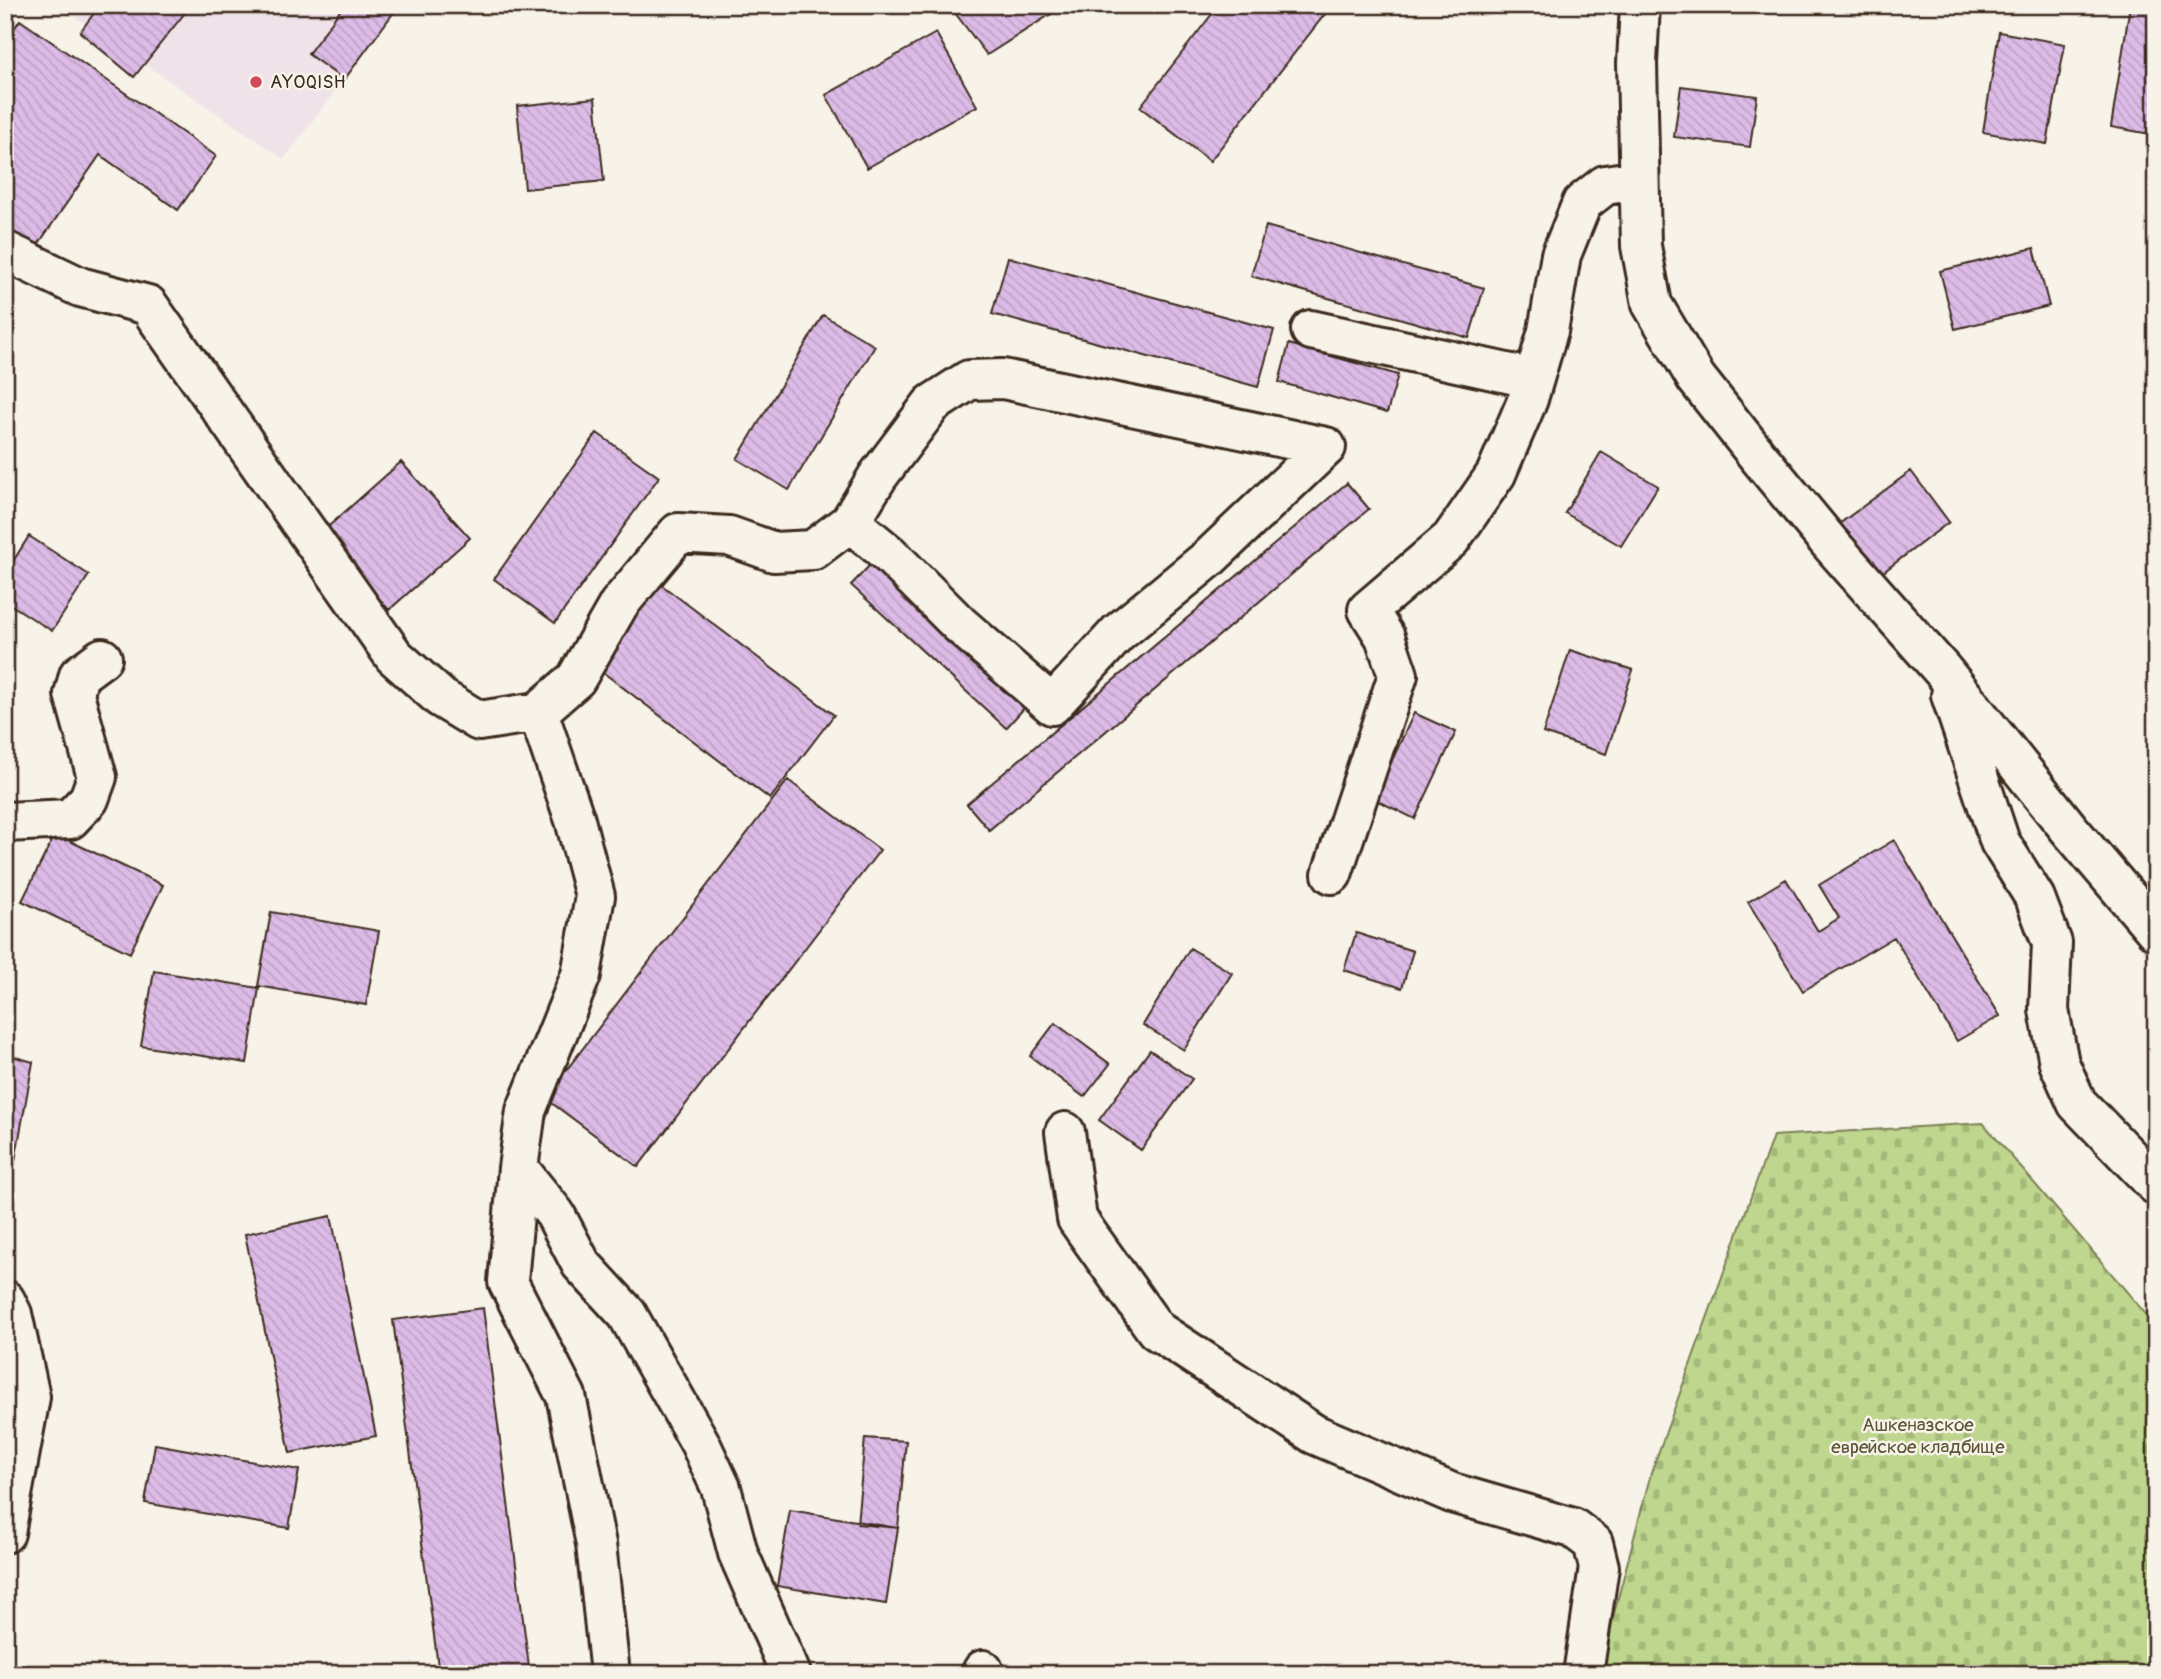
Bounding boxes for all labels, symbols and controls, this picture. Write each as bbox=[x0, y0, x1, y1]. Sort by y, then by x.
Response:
place label: AYOQISH bbox=[270, 70, 346, 94]
marker: AYOQISH bbox=[248, 74, 264, 90]
park label: Ашкеназское еврейское кладбище bbox=[1831, 1413, 2005, 1459]

